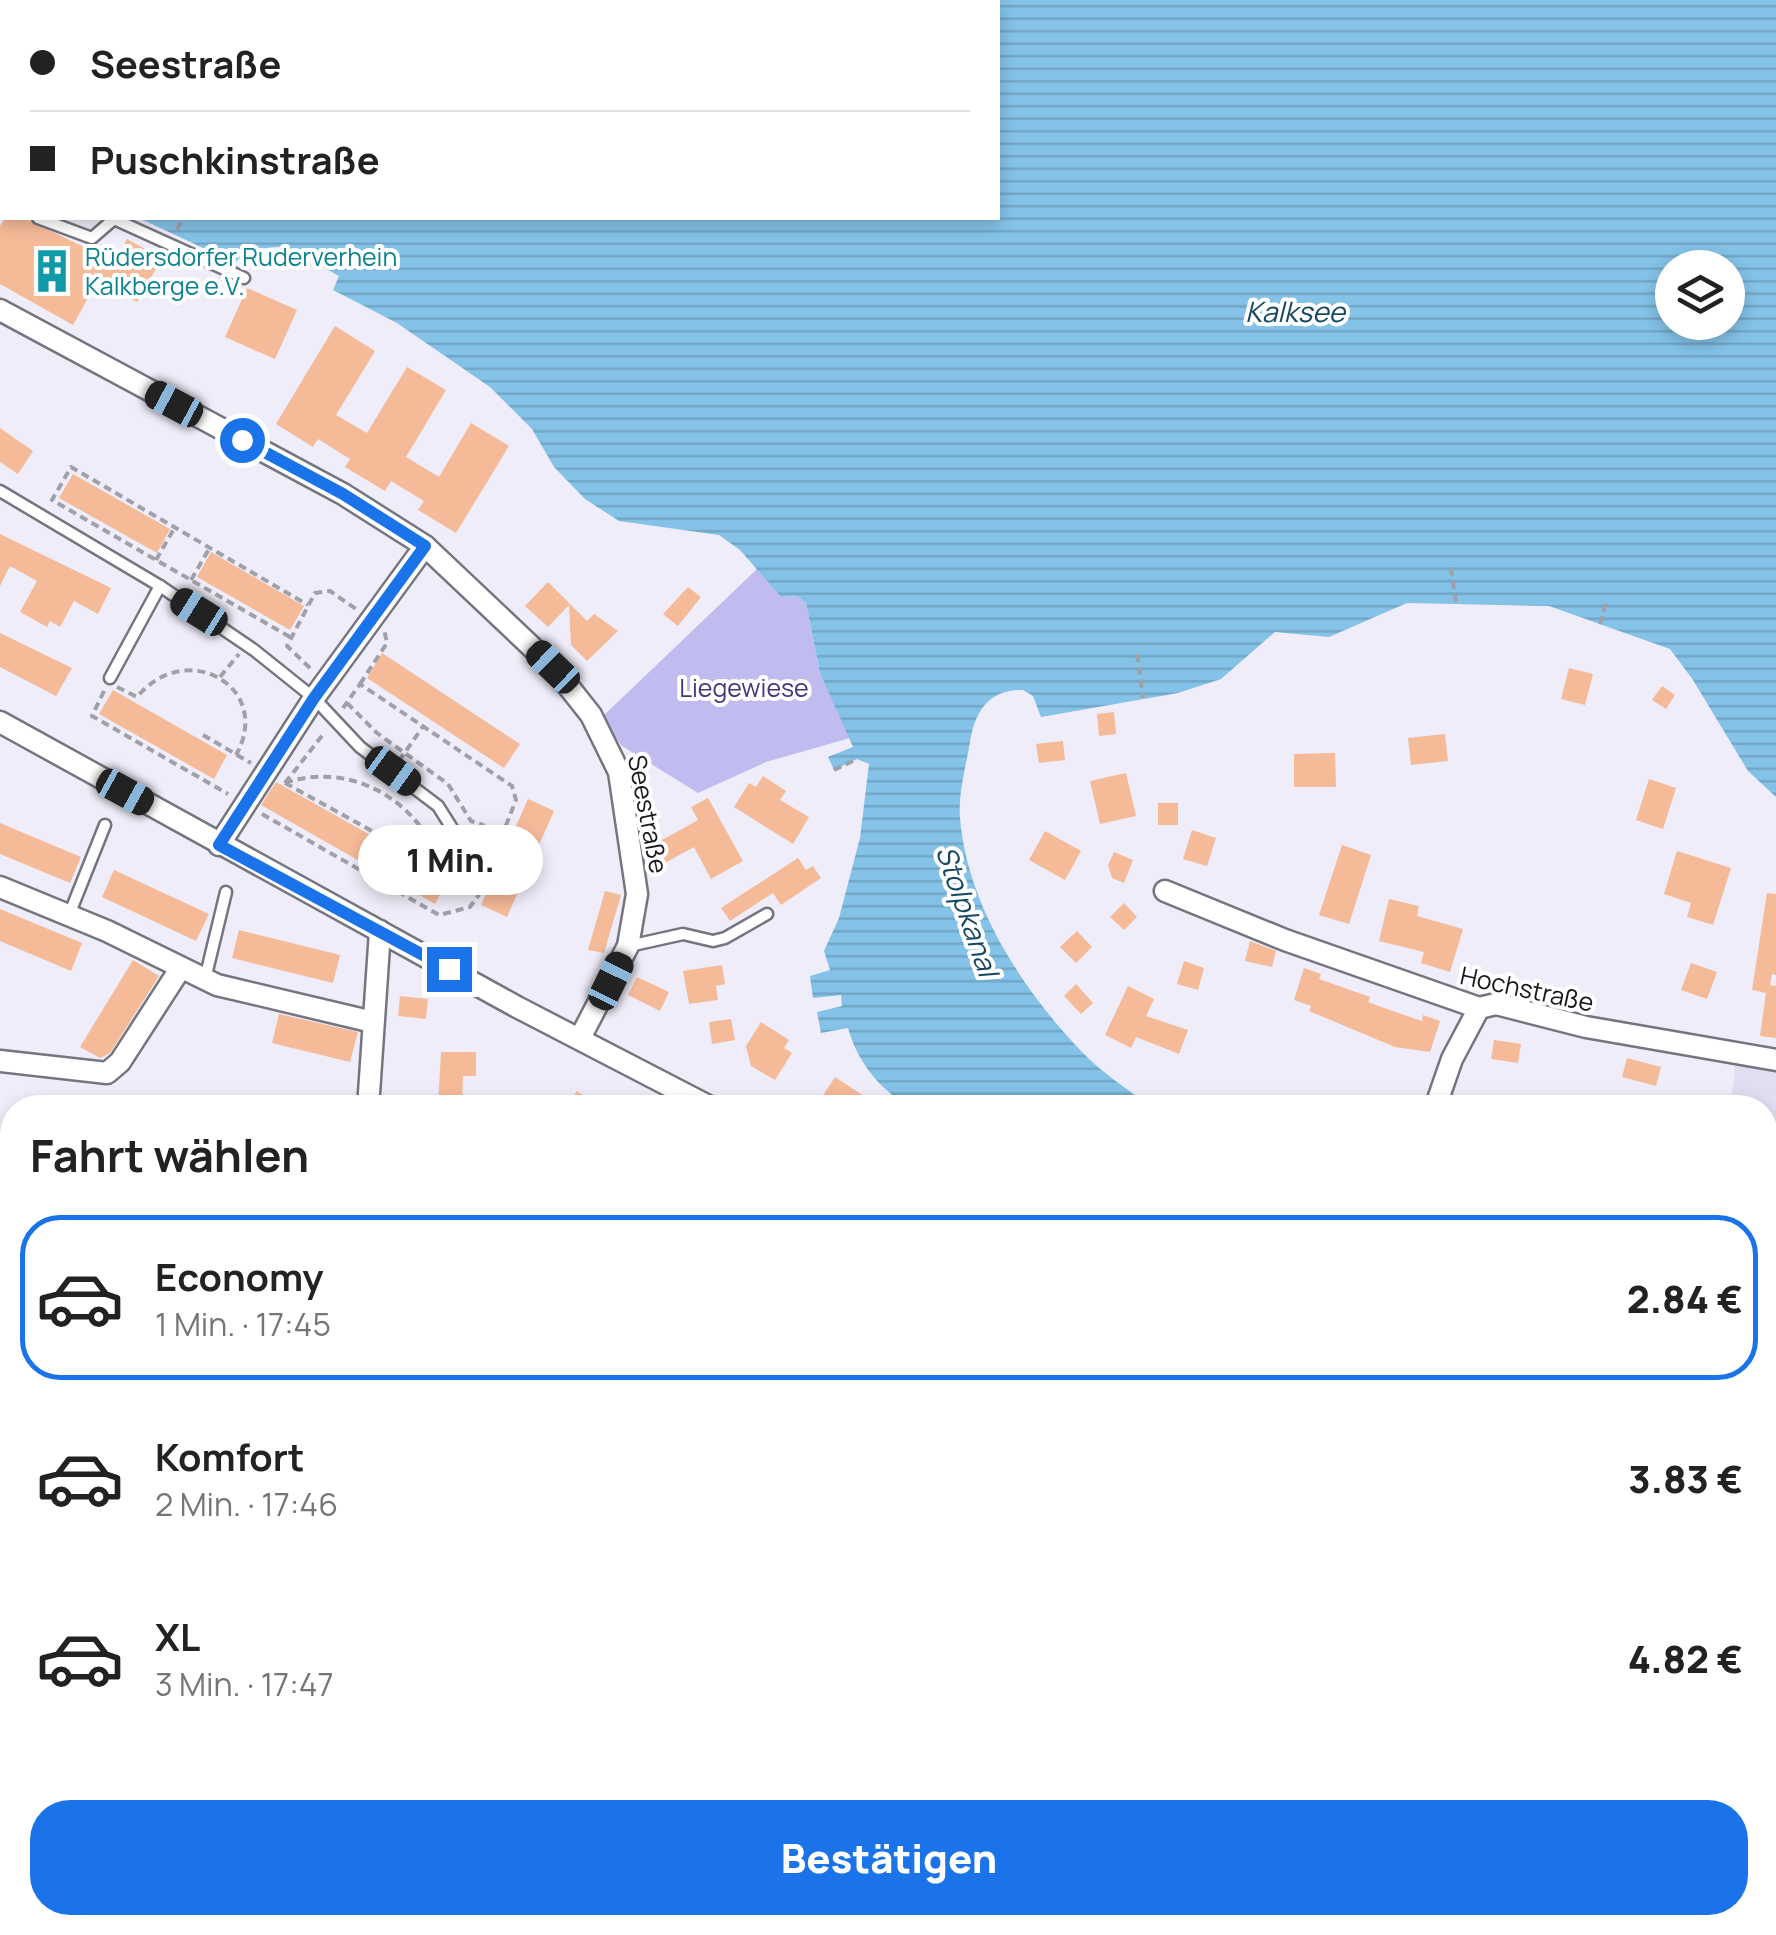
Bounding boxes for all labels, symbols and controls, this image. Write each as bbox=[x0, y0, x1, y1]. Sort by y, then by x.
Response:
text: Seestraße bbox=[90, 37, 281, 89]
text: Puschkinstraße bbox=[90, 133, 380, 185]
place label: Rüdersdorfer Ruderverhein Kalkberge e.V. bbox=[85, 239, 397, 303]
building icon: Rüdersdorfer Ruderverhein Kalkberge e.V. bbox=[28, 247, 76, 295]
map controls bbox=[1655, 250, 1745, 340]
button: layers bbox=[1655, 250, 1745, 340]
water label: Kalksee bbox=[1245, 292, 1347, 330]
car bbox=[140, 377, 208, 431]
route start bbox=[220, 418, 265, 463]
car bbox=[166, 583, 232, 641]
car bbox=[521, 635, 585, 699]
park label: Liegewiese bbox=[679, 670, 809, 705]
car bbox=[360, 741, 426, 801]
street label: Seestraße bbox=[620, 752, 677, 876]
car bbox=[91, 764, 159, 820]
callout: 1 Min. bbox=[356, 824, 542, 894]
text: 1 Min. bbox=[406, 838, 495, 882]
water label: Stolpkanal bbox=[928, 840, 1009, 984]
route end bbox=[427, 947, 472, 992]
car bbox=[584, 947, 638, 1015]
street label: Hochstraße bbox=[1457, 957, 1597, 1020]
text: Fahrt wählen bbox=[30, 1124, 309, 1186]
text: Economy bbox=[155, 1250, 324, 1302]
icon: car bbox=[35, 1253, 125, 1343]
text: 2.84 € bbox=[1627, 1272, 1743, 1324]
text: 1 Min. · 17:45 bbox=[155, 1302, 331, 1346]
text: Komfort bbox=[155, 1430, 304, 1482]
icon: car bbox=[35, 1433, 125, 1523]
text: 3.83 € bbox=[1628, 1452, 1743, 1504]
text: 2 Min. · 17:46 bbox=[155, 1482, 338, 1526]
text: XL bbox=[155, 1610, 200, 1662]
icon: car bbox=[35, 1613, 125, 1703]
text: 4.82 € bbox=[1628, 1632, 1743, 1684]
text: 3 Min. · 17:47 bbox=[155, 1662, 334, 1706]
button: Bestätigen bbox=[30, 1800, 1748, 1915]

